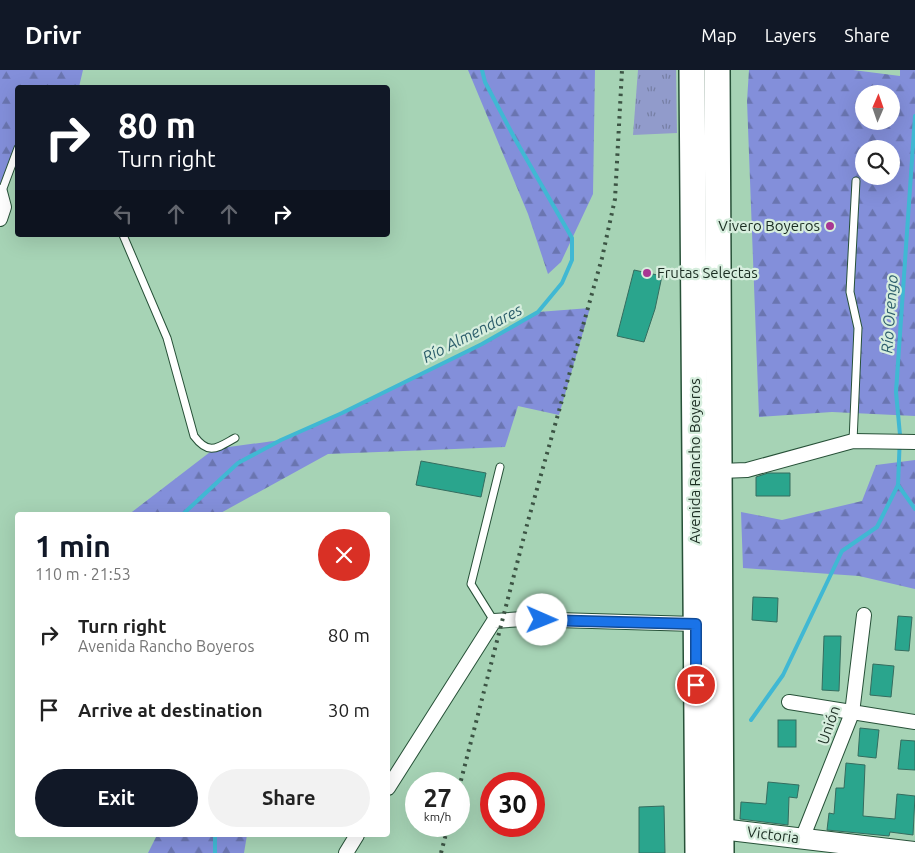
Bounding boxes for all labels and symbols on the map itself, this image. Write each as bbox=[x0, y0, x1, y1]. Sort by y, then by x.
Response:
north arrow bbox=[855, 85, 900, 130]
place label: Vivero Boyeros bbox=[718, 217, 820, 234]
marker: Vivero Boyeros bbox=[824, 220, 836, 232]
place label: Frutas Selectas bbox=[657, 264, 758, 281]
marker: Frutas Selectas bbox=[641, 267, 653, 279]
water label: Río Orengo bbox=[877, 274, 901, 354]
water label: Río Almendares bbox=[419, 300, 525, 366]
street label: Avenida Rancho Boyeros bbox=[686, 378, 703, 544]
position arrow bbox=[515, 593, 567, 645]
pin bbox=[675, 664, 717, 706]
street label: Unión bbox=[814, 703, 843, 746]
speed limit sign: 30 bbox=[480, 772, 545, 837]
street label: Victoria bbox=[746, 823, 800, 846]

